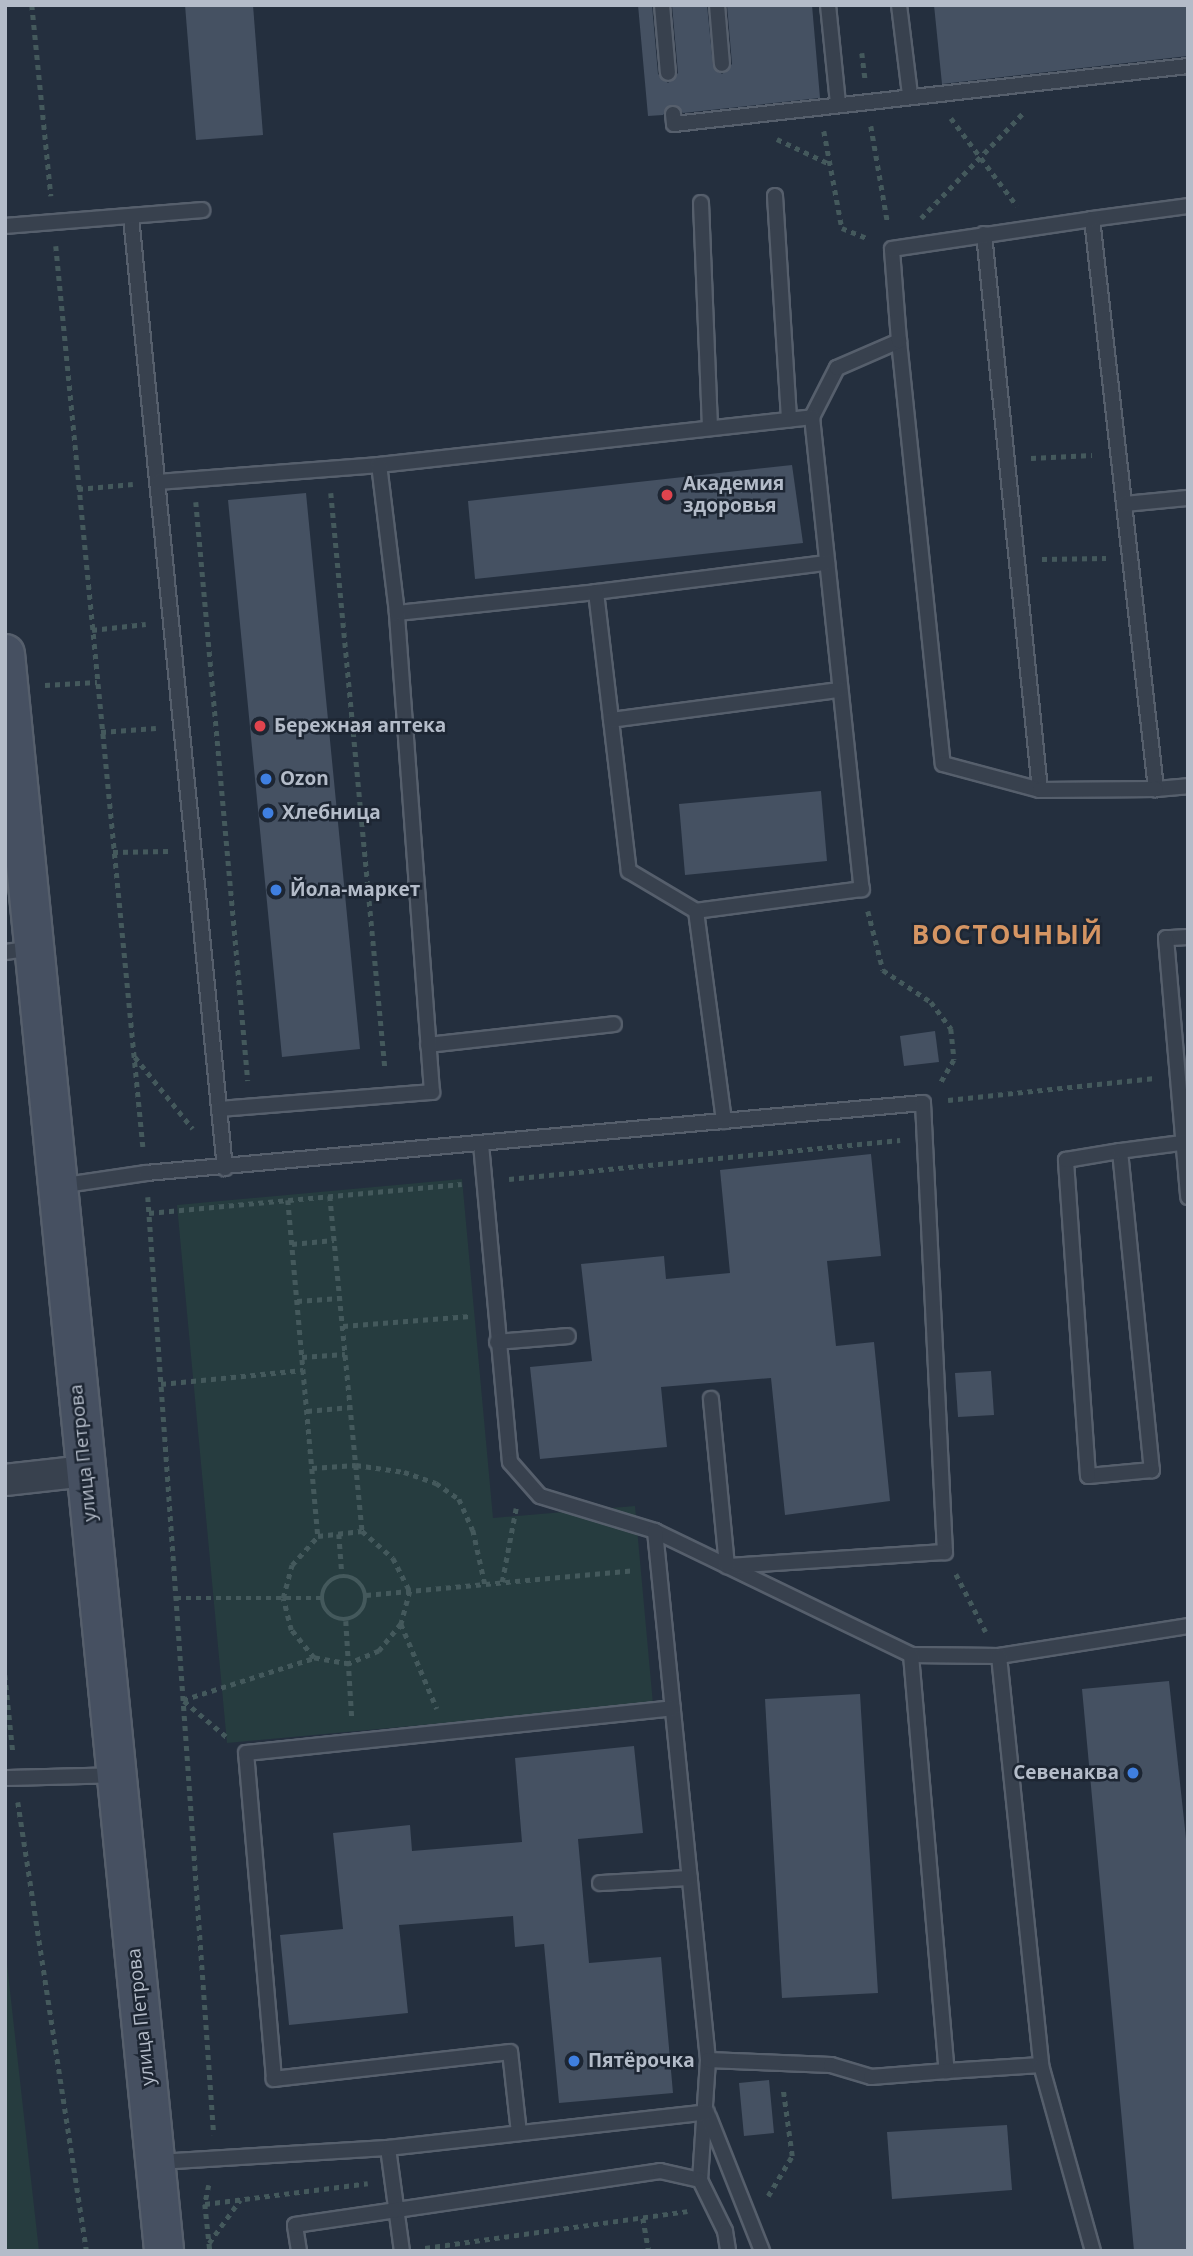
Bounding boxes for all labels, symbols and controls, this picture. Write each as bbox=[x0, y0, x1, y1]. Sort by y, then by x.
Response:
place label: Академия здоровья bbox=[683, 473, 784, 517]
marker: Академия здоровья bbox=[657, 485, 677, 505]
place label: Бережная аптека bbox=[274, 715, 446, 737]
marker: Бережная аптека bbox=[252, 718, 268, 734]
place label: Ozon bbox=[280, 768, 329, 790]
marker: Ozon bbox=[258, 771, 274, 787]
place label: Хлебница bbox=[282, 802, 381, 824]
marker: Хлебница bbox=[260, 805, 276, 821]
place label: Йола-маркет bbox=[290, 879, 420, 901]
marker: Йола-маркет bbox=[268, 882, 284, 898]
district label: ВОСТОЧНЫЙ bbox=[913, 919, 1103, 951]
street label: улица Петрова bbox=[64, 1383, 102, 1523]
place label: Севенаква bbox=[1013, 1762, 1119, 1784]
marker: Севенаква bbox=[1125, 1765, 1141, 1781]
street label: улица Петрова bbox=[122, 1947, 160, 2087]
place label: Пятёрочка bbox=[588, 2050, 695, 2072]
marker: Пятёрочка bbox=[566, 2053, 582, 2069]

